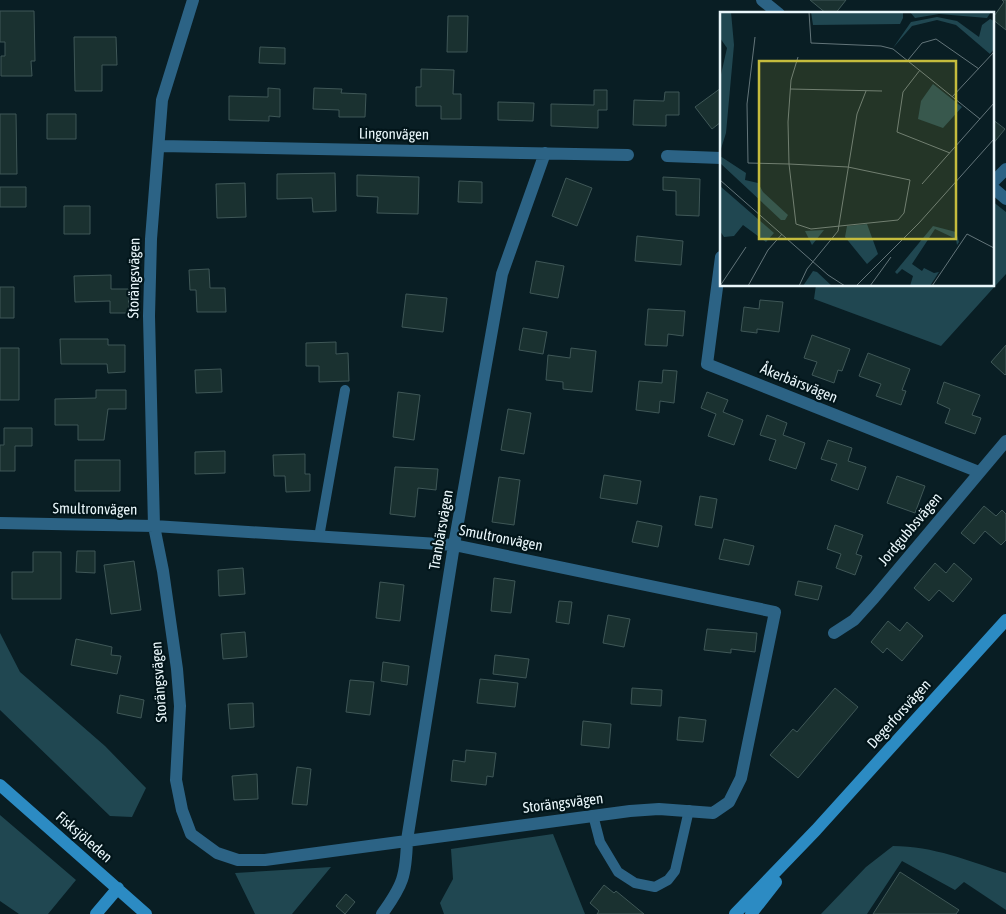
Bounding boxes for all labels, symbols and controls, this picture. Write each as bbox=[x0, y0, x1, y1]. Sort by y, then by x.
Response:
inset map bbox=[720, 12, 994, 286]
street label: Lingonvägen bbox=[359, 124, 429, 143]
street label: Storängsvägen bbox=[124, 237, 143, 319]
street label: Åkerbärsvägen bbox=[758, 359, 840, 406]
street label: Tranbärsvägen bbox=[425, 488, 456, 571]
street label: Jordgubbsvägen bbox=[874, 489, 945, 569]
street label: Smultronvägen bbox=[53, 499, 137, 518]
street label: Smultronvägen bbox=[458, 521, 544, 554]
street label: Storängsvägen bbox=[147, 641, 170, 723]
street label: Degerforsvägen bbox=[863, 676, 934, 752]
street label: Storängsvägen bbox=[522, 789, 604, 816]
street label: Fisksjöleden bbox=[53, 808, 116, 866]

